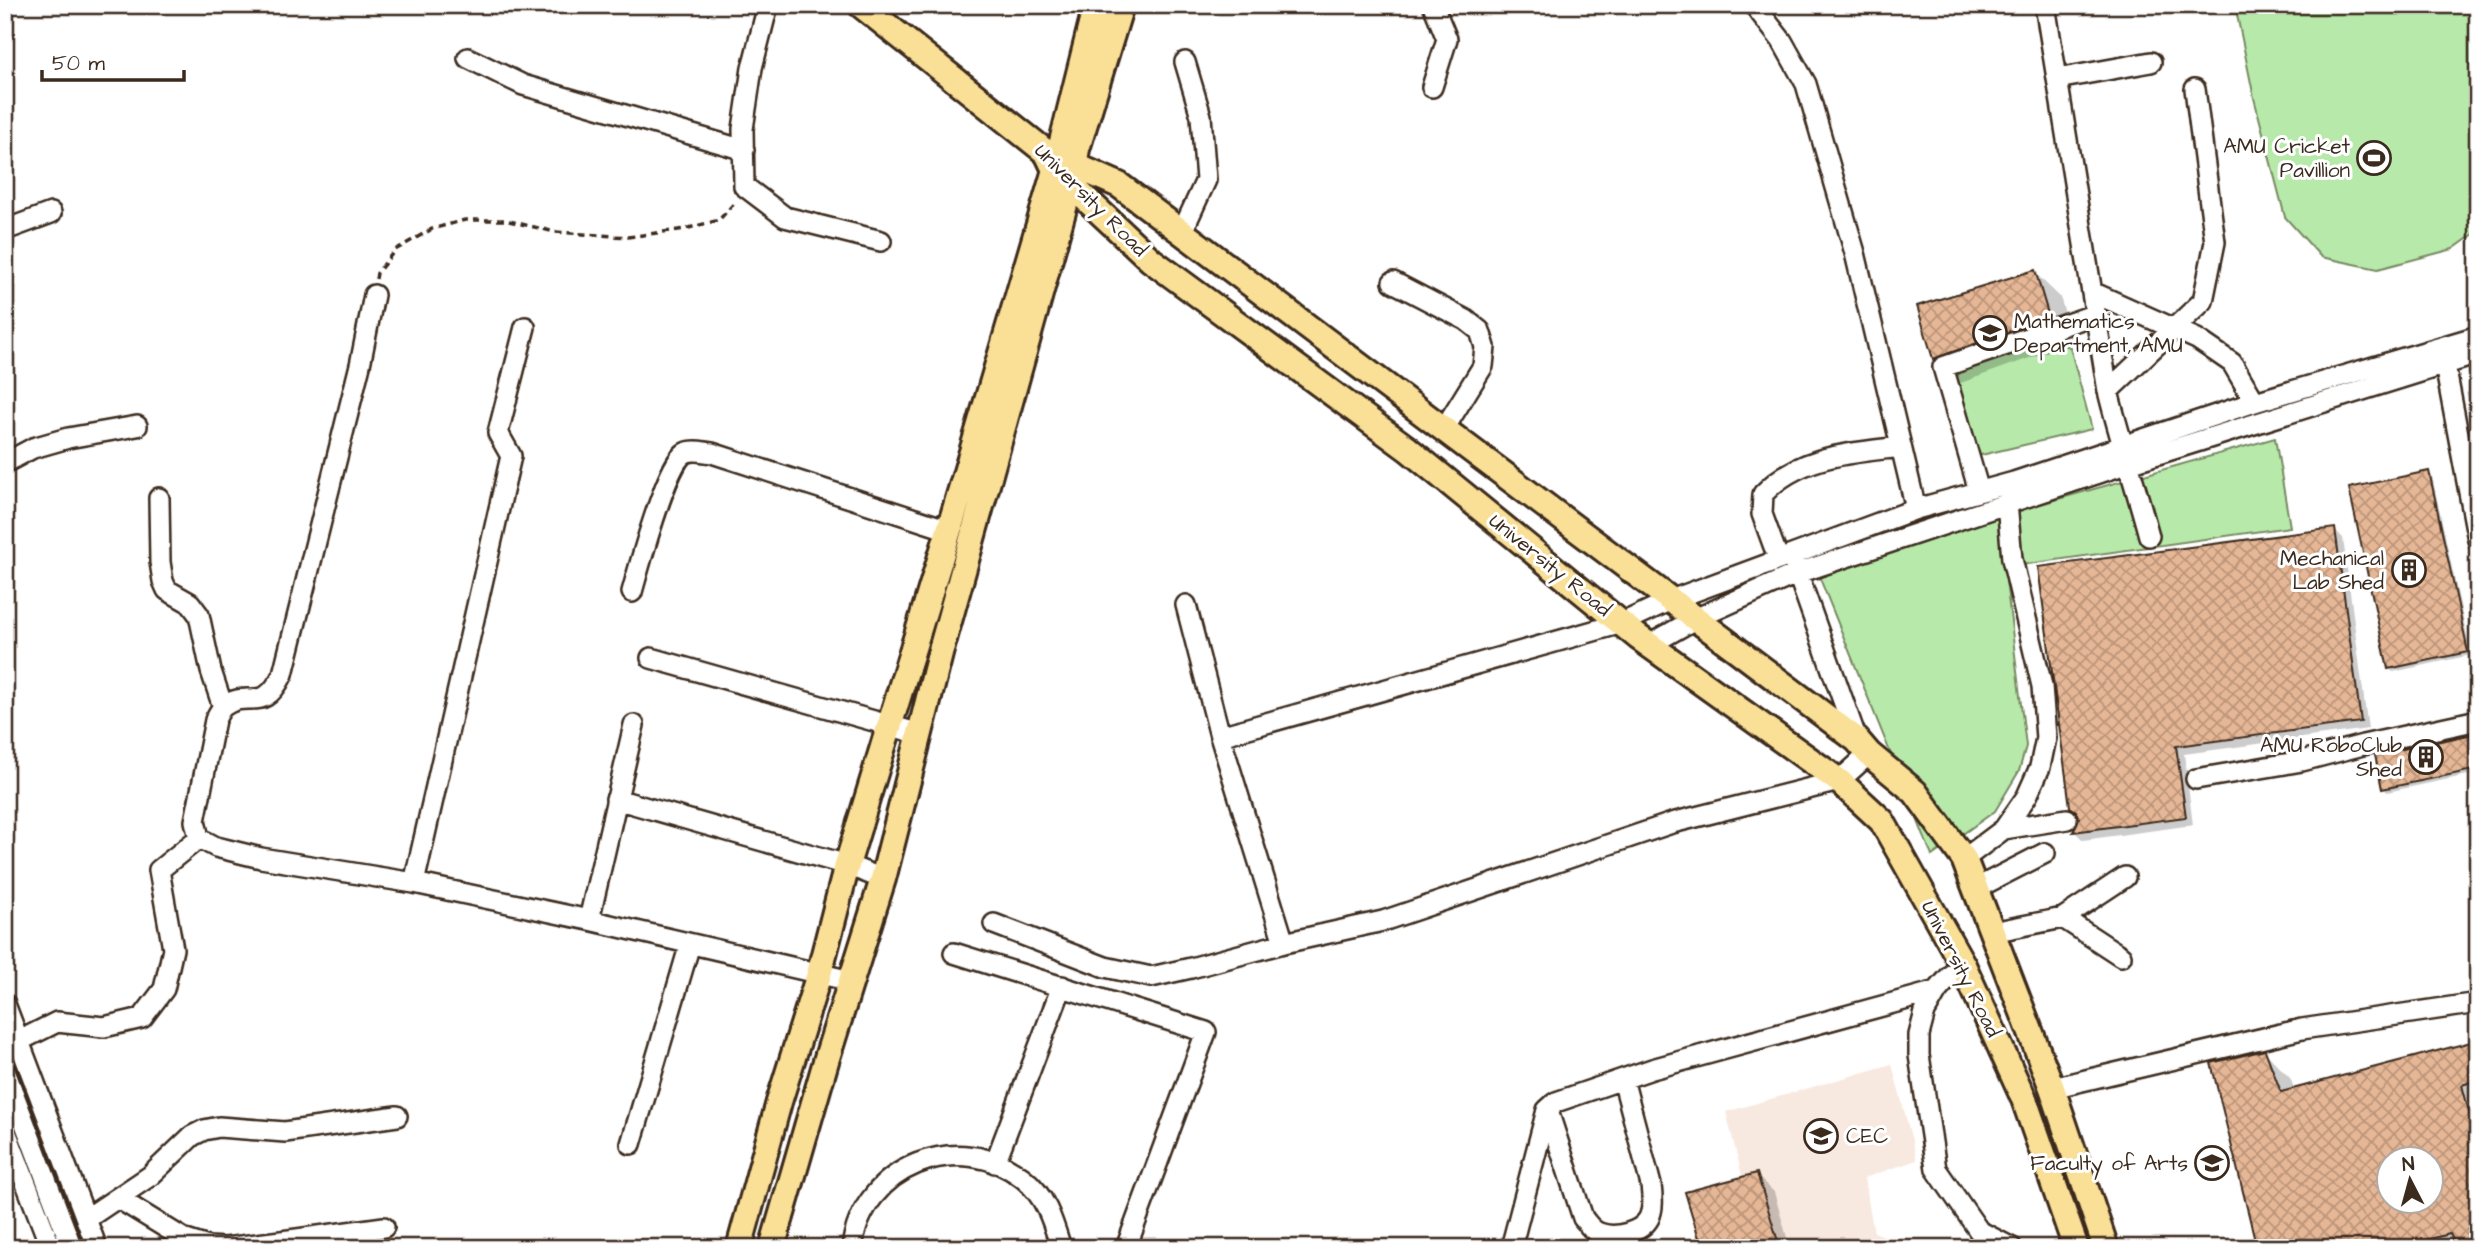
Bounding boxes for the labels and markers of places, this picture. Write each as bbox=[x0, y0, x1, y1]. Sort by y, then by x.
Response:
place label: AMU Cricket Pavillion bbox=[2223, 132, 2351, 185]
sports icon: AMU Cricket Pavillion bbox=[2355, 139, 2393, 177]
place label: Mathematics Department, AMU bbox=[2014, 307, 2183, 361]
school or university icon: Mathematics Department, AMU bbox=[1971, 314, 2009, 352]
place label: Mechanical Lab Shed bbox=[2280, 544, 2384, 597]
building icon: Mechanical Lab Shed bbox=[2390, 551, 2428, 589]
place label: AMU RoboClub Shed bbox=[2260, 731, 2402, 784]
building icon: AMU RoboClub Shed bbox=[2407, 738, 2445, 776]
school or university icon: CEC bbox=[1802, 1117, 1840, 1155]
place label: CEC bbox=[1846, 1122, 1888, 1151]
school or university icon: Faculty of Arts bbox=[2193, 1144, 2231, 1182]
place label: Faculty of Arts bbox=[2030, 1149, 2188, 1180]

